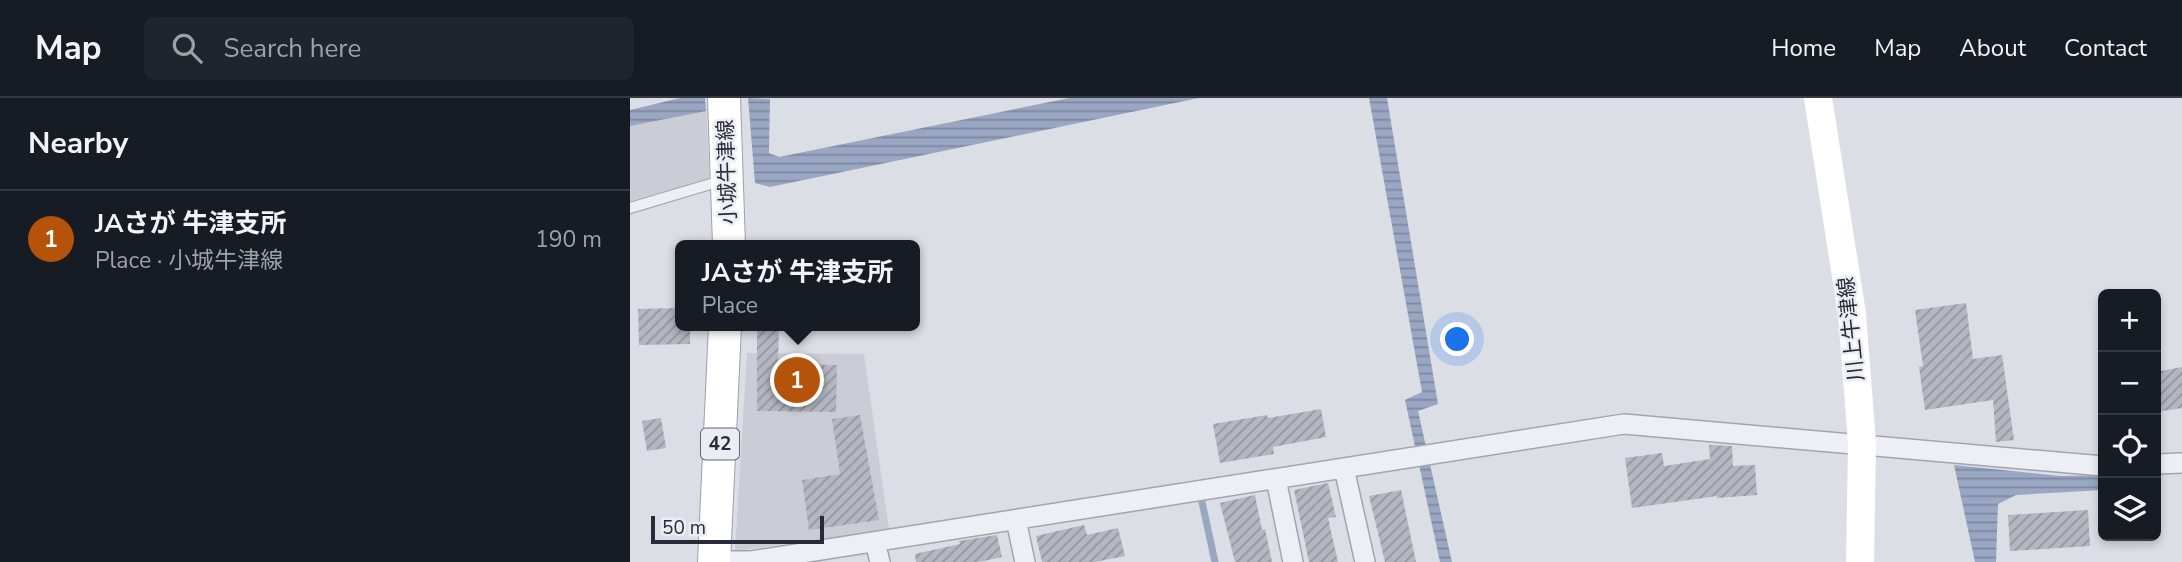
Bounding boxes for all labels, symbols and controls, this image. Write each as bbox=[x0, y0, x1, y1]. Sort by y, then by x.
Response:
search box bbox=[144, 17, 634, 80]
text: Map bbox=[35, 26, 102, 71]
icon: search bbox=[168, 29, 206, 67]
text: Search here bbox=[224, 31, 361, 66]
text: Home bbox=[1771, 32, 1836, 64]
text: Map bbox=[1874, 32, 1921, 64]
text: About bbox=[1959, 32, 2026, 64]
text: Contact bbox=[2064, 32, 2147, 64]
street label: 小城牛津線 bbox=[711, 119, 743, 225]
text: Nearby bbox=[28, 123, 128, 164]
text: JAさが 牛津支所 bbox=[95, 206, 287, 241]
text: 1 bbox=[44, 224, 58, 255]
text: 190 m bbox=[535, 224, 602, 255]
popup bbox=[675, 240, 920, 331]
text: Place · 小城牛津線 bbox=[95, 245, 283, 276]
text: JAさが 牛津支所 bbox=[702, 255, 893, 290]
street label: 川上牛津線 bbox=[1832, 275, 1870, 383]
map controls bbox=[2098, 289, 2161, 541]
button: + bbox=[2098, 289, 2161, 352]
text: Place bbox=[702, 290, 758, 321]
your location bbox=[1440, 322, 1474, 356]
button: − bbox=[2098, 352, 2161, 415]
pin: 1 bbox=[774, 354, 820, 406]
button: locate bbox=[2098, 415, 2161, 478]
road number: 42 bbox=[701, 428, 739, 460]
button: layers bbox=[2098, 478, 2161, 541]
scale bar bbox=[651, 513, 824, 545]
text: 50 m bbox=[662, 515, 706, 541]

